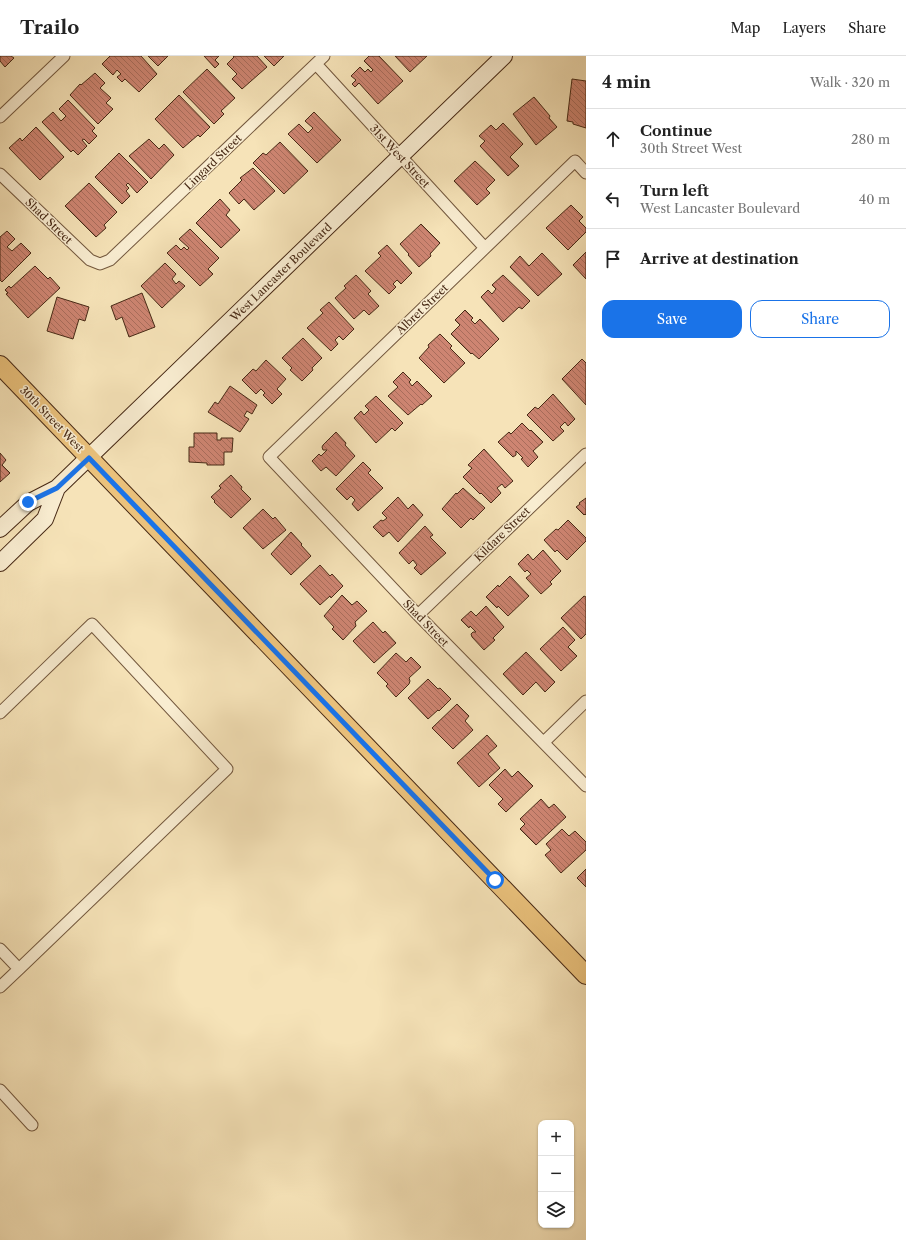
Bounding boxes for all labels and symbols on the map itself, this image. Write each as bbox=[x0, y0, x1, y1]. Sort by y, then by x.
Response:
street label: 31st West Street bbox=[367, 121, 433, 191]
street label: Lingard Street bbox=[181, 131, 245, 193]
street label: Shad Street bbox=[23, 195, 76, 247]
street label: West Lancaster Boulevard bbox=[227, 220, 335, 325]
street label: Albret Street bbox=[392, 281, 451, 338]
street label: 30th Street West bbox=[17, 383, 87, 455]
route end bbox=[19, 493, 37, 511]
street label: Kildare Street bbox=[471, 504, 533, 564]
street label: Shad Street bbox=[400, 597, 452, 650]
route start bbox=[486, 871, 504, 889]

